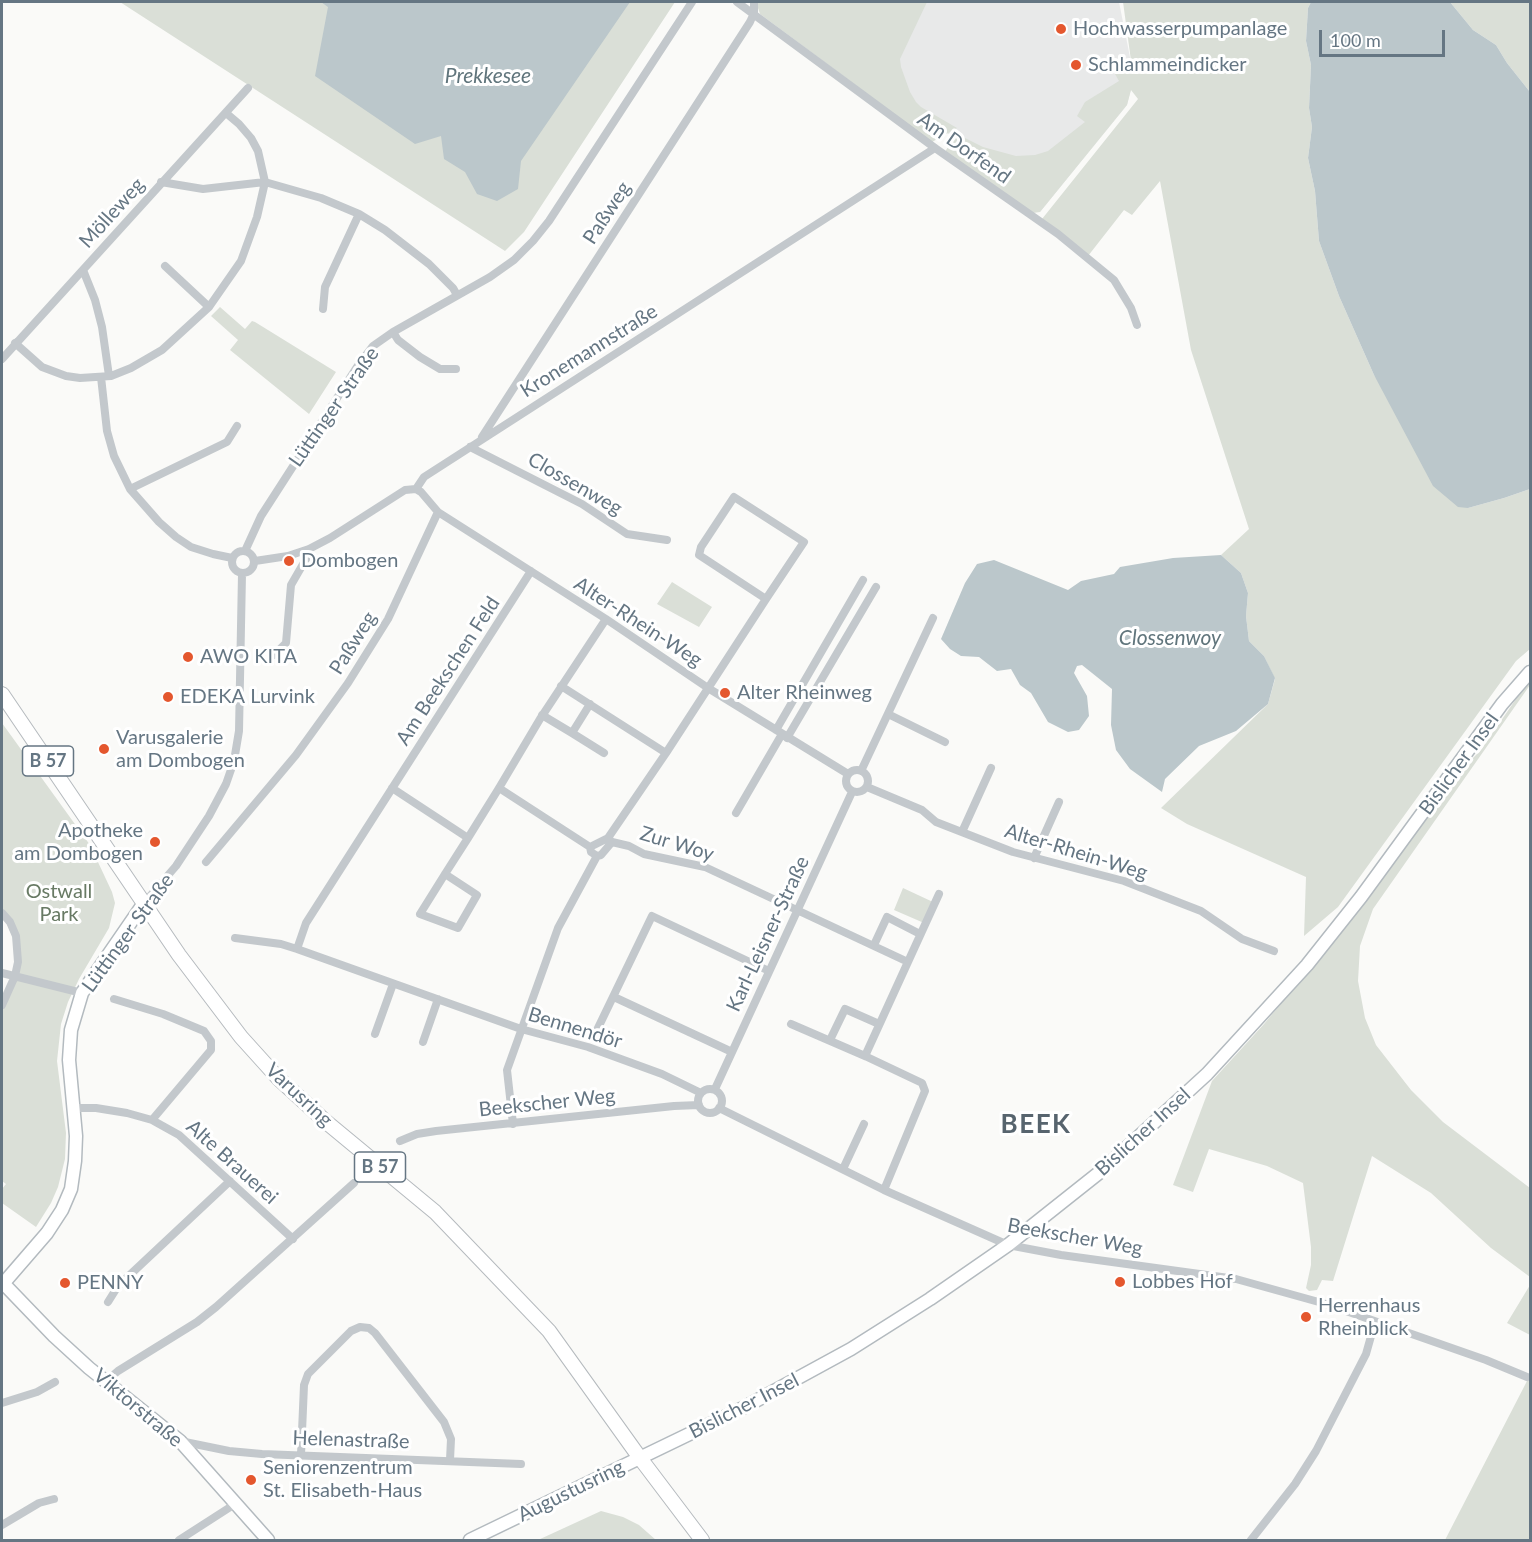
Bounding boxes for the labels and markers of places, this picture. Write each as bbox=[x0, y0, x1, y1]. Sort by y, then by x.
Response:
place label: Hochwasserpumpanlage bbox=[1073, 17, 1287, 41]
marker: Hochwasserpumpanlage bbox=[1054, 22, 1068, 36]
place label: Schlammeindicker bbox=[1088, 53, 1247, 77]
marker: Schlammeindicker bbox=[1069, 58, 1083, 72]
place label: Dombogen bbox=[301, 549, 398, 573]
marker: Dombogen bbox=[282, 554, 296, 568]
place label: AWO KITA bbox=[200, 645, 297, 669]
marker: AWO KITA bbox=[181, 650, 195, 664]
place label: Alter Rheinweg bbox=[737, 681, 872, 705]
place label: EDEKA Lurvink bbox=[180, 685, 315, 709]
marker: Alter Rheinweg bbox=[718, 686, 732, 700]
marker: EDEKA Lurvink bbox=[161, 690, 175, 704]
place label: Varusgalerie am Dombogen bbox=[116, 726, 245, 773]
marker: Varusgalerie am Dombogen bbox=[97, 742, 111, 756]
place label: Apotheke am Dombogen bbox=[14, 819, 143, 866]
marker: Apotheke am Dombogen bbox=[148, 835, 162, 849]
place label: Lobbes Hof bbox=[1132, 1270, 1233, 1294]
place label: PENNY bbox=[77, 1271, 144, 1295]
marker: Lobbes Hof bbox=[1113, 1275, 1127, 1289]
marker: PENNY bbox=[58, 1276, 72, 1290]
place label: Herrenhaus Rheinblick bbox=[1318, 1294, 1420, 1341]
marker: Herrenhaus Rheinblick bbox=[1299, 1310, 1313, 1324]
place label: Seniorenzentrum St. Elisabeth-Haus bbox=[263, 1456, 422, 1503]
marker: Seniorenzentrum St. Elisabeth-Haus bbox=[244, 1473, 258, 1487]

